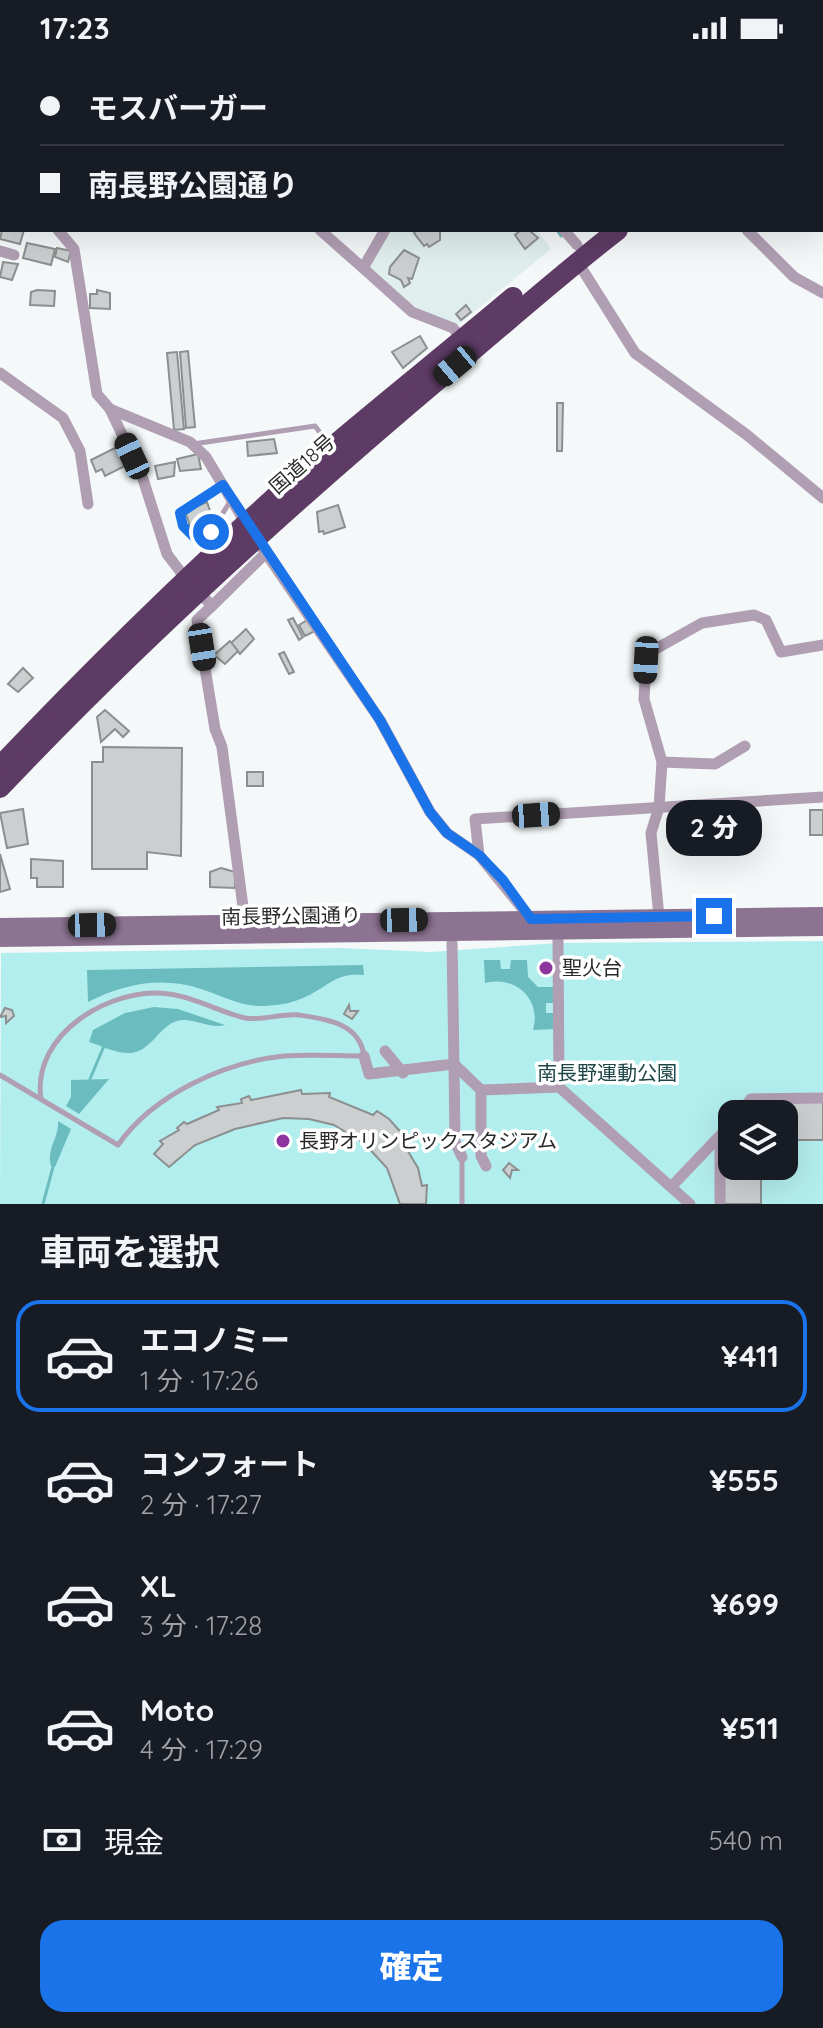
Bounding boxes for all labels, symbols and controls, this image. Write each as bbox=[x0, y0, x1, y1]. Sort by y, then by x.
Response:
text: 17:23 bbox=[40, 9, 110, 47]
text: モスバーガー bbox=[88, 89, 268, 127]
text: 南長野公園通り bbox=[88, 166, 298, 204]
car bbox=[429, 341, 481, 391]
car bbox=[111, 429, 153, 483]
street label: 国道18号 bbox=[264, 429, 339, 499]
route start bbox=[193, 514, 229, 550]
car bbox=[186, 621, 218, 673]
car bbox=[633, 635, 659, 685]
callout: 2 分 bbox=[666, 800, 762, 856]
car bbox=[511, 801, 561, 829]
text: 2 分 bbox=[690, 811, 738, 844]
route end bbox=[696, 898, 732, 934]
street label: 南長野公園通り bbox=[221, 902, 361, 929]
car bbox=[380, 908, 428, 932]
car bbox=[68, 913, 116, 937]
place label: 聖火台 bbox=[562, 955, 622, 980]
marker: 聖火台 bbox=[537, 959, 555, 977]
park label: 南長野運動公園 bbox=[537, 1060, 677, 1085]
map controls bbox=[718, 1100, 798, 1180]
button: layers bbox=[718, 1100, 798, 1180]
place label: 長野オリンピックスタジアム bbox=[299, 1128, 557, 1153]
marker: 長野オリンピックスタジアム bbox=[274, 1132, 292, 1150]
text: 車両を選択 bbox=[40, 1229, 220, 1274]
icon: car bbox=[44, 1320, 116, 1392]
text: エコノミー bbox=[140, 1321, 290, 1359]
text: ¥411 bbox=[721, 1337, 779, 1375]
text: 1 分 · 17:26 bbox=[140, 1364, 258, 1397]
icon: car bbox=[44, 1444, 116, 1516]
text: コンフォート bbox=[140, 1445, 319, 1483]
text: ¥555 bbox=[709, 1461, 779, 1499]
text: 2 分 · 17:27 bbox=[140, 1488, 262, 1521]
text: XL bbox=[140, 1567, 177, 1605]
icon: car bbox=[44, 1568, 116, 1640]
text: ¥699 bbox=[710, 1585, 779, 1623]
text: 3 分 · 17:28 bbox=[140, 1609, 262, 1642]
text: Moto bbox=[140, 1691, 214, 1729]
icon: car bbox=[44, 1692, 116, 1764]
text: ¥511 bbox=[721, 1709, 779, 1747]
text: 4 分 · 17:29 bbox=[140, 1733, 263, 1766]
icon: cash bbox=[40, 1818, 84, 1862]
text: 現金 bbox=[104, 1823, 164, 1861]
text: 540 m bbox=[709, 1824, 783, 1857]
button: 確定 bbox=[40, 1920, 783, 2012]

